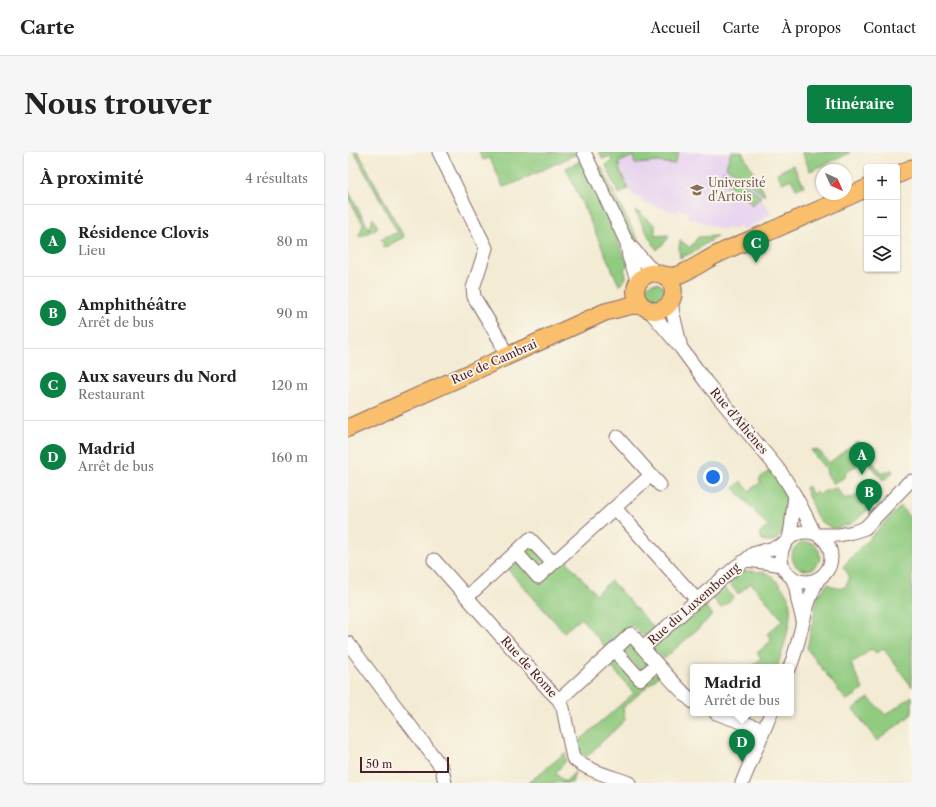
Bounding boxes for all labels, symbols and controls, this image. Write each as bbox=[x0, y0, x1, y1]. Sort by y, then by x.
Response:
text: Carte bbox=[20, 16, 75, 39]
text: Accueil bbox=[651, 19, 701, 37]
text: Carte bbox=[723, 19, 759, 37]
text: À propos bbox=[781, 19, 841, 37]
text: Contact bbox=[863, 19, 916, 37]
button: Itinéraire bbox=[807, 85, 912, 123]
text: Nous trouver bbox=[24, 87, 212, 121]
north arrow bbox=[816, 164, 852, 200]
map controls bbox=[864, 164, 900, 272]
button: + bbox=[864, 164, 900, 200]
text: À proximité bbox=[40, 168, 144, 188]
text: 4 résultats bbox=[245, 170, 308, 186]
place label: Université d'Artois bbox=[708, 175, 766, 204]
school or university icon: Université d'Artois bbox=[689, 182, 705, 198]
button: − bbox=[864, 200, 900, 236]
text: Résidence Clovis bbox=[78, 223, 209, 242]
pin: C bbox=[743, 230, 769, 263]
text: A bbox=[48, 233, 58, 249]
text: 80 m bbox=[276, 233, 308, 249]
button: layers bbox=[864, 236, 900, 272]
text: Lieu bbox=[78, 242, 106, 258]
text: Amphithéâtre bbox=[78, 295, 186, 314]
text: B bbox=[48, 305, 58, 321]
text: 90 m bbox=[277, 305, 308, 321]
text: Arrêt de bus bbox=[78, 314, 154, 330]
street label: Rue de Cambrai bbox=[449, 336, 539, 387]
text: Aux saveurs du Nord bbox=[78, 367, 237, 386]
text: C bbox=[48, 377, 58, 393]
text: 120 m bbox=[271, 377, 308, 393]
street label: Rue d'Athènes bbox=[707, 384, 771, 457]
text: Restaurant bbox=[78, 386, 145, 402]
text: Madrid bbox=[78, 439, 135, 458]
pin: A bbox=[849, 442, 875, 475]
text: D bbox=[47, 449, 59, 465]
text: 160 m bbox=[271, 449, 308, 465]
text: Arrêt de bus bbox=[78, 458, 154, 474]
your location bbox=[703, 467, 723, 487]
pin: B bbox=[856, 479, 882, 512]
street label: Rue du Luxembourg bbox=[645, 559, 743, 648]
street label: Rue de Rome bbox=[498, 633, 561, 701]
popup bbox=[690, 664, 794, 716]
text: Madrid bbox=[704, 673, 761, 692]
text: Arrêt de bus bbox=[704, 692, 780, 708]
pin: D bbox=[729, 729, 755, 762]
scale bar bbox=[360, 755, 449, 774]
text: 50 m bbox=[366, 757, 392, 771]

